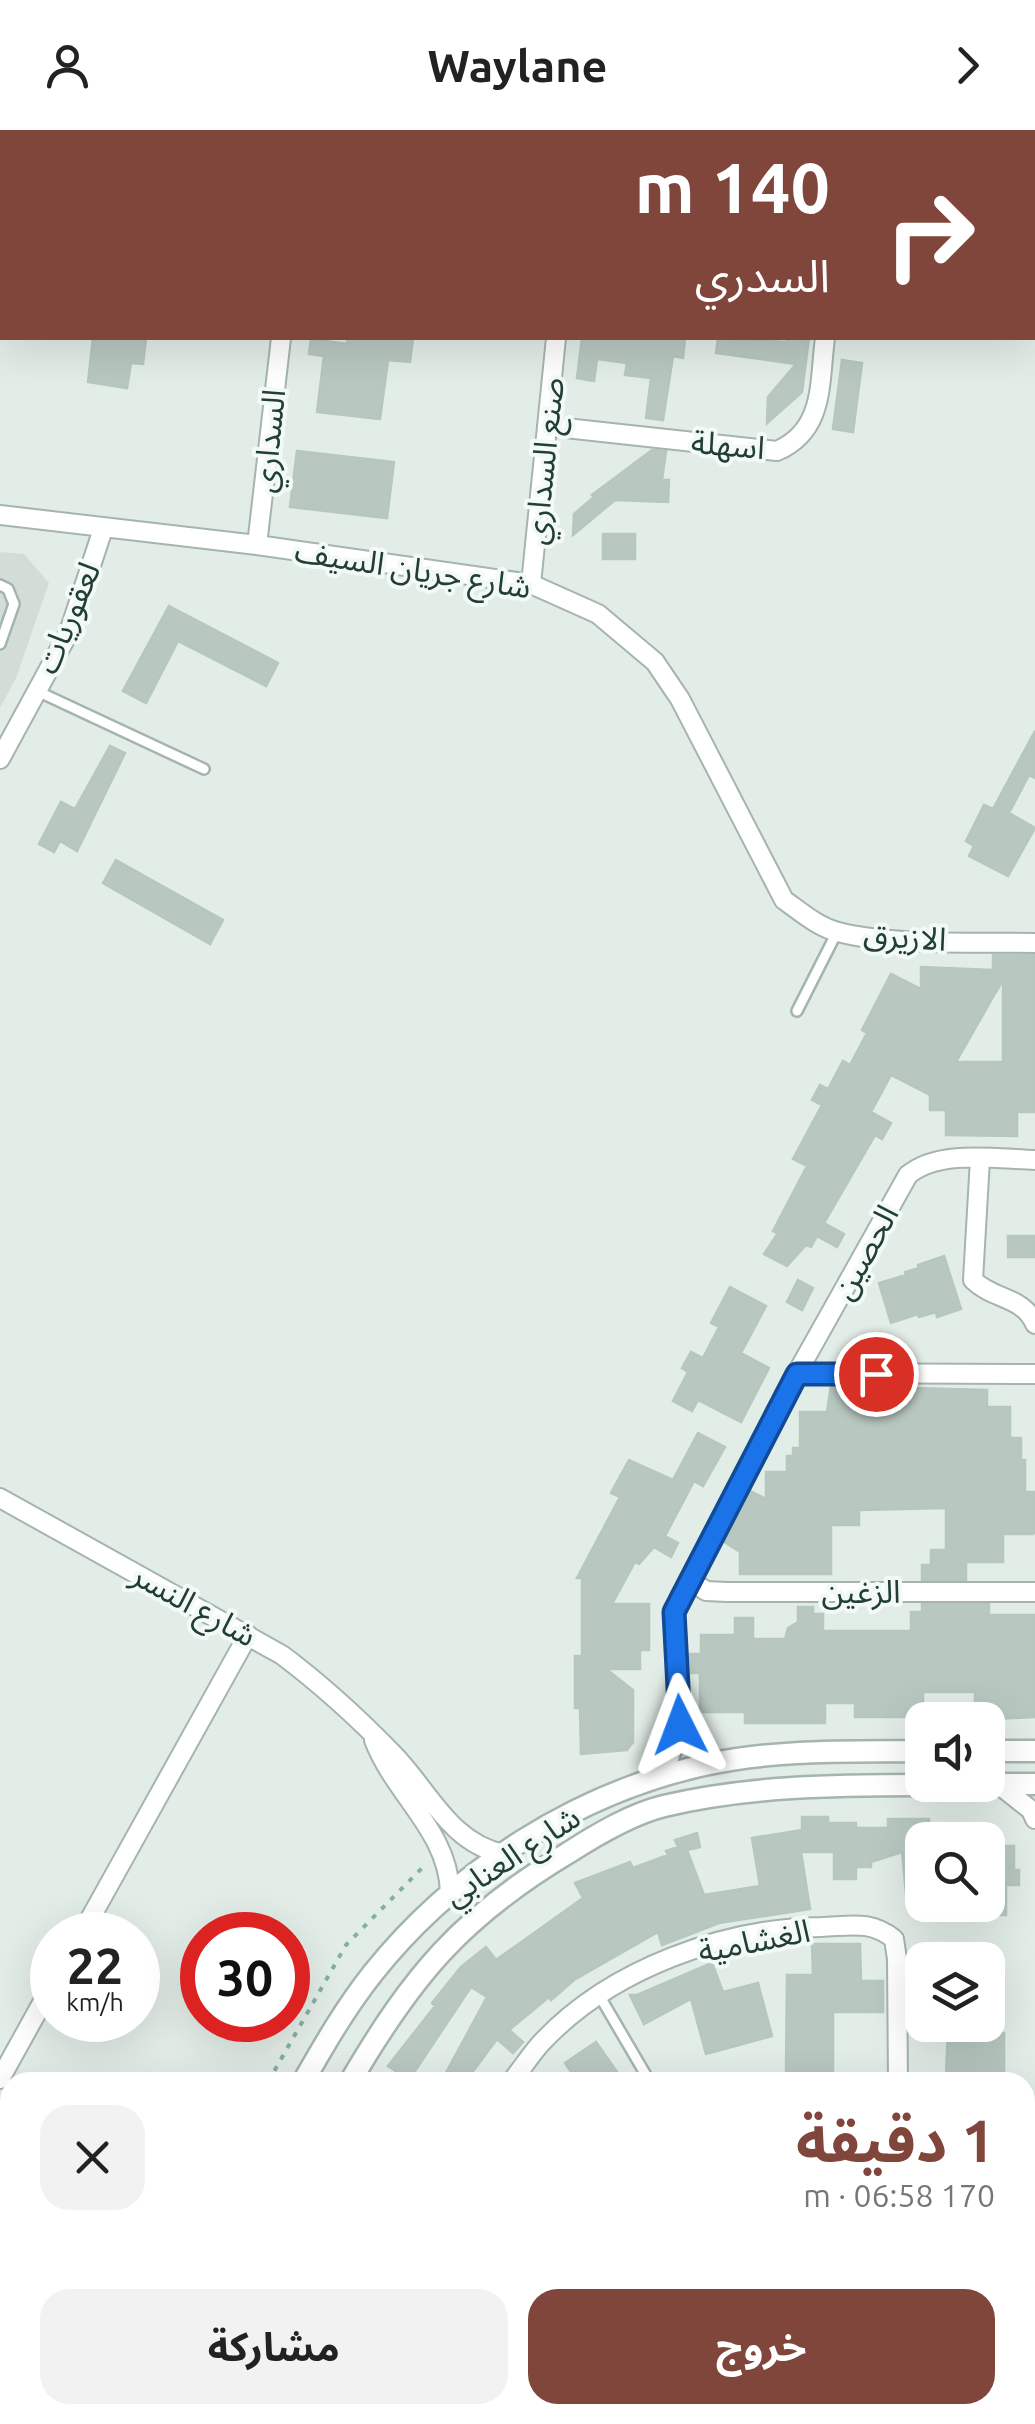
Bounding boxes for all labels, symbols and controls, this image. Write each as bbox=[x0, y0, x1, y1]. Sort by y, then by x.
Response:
icon: person bbox=[40, 38, 95, 93]
icon: forward bbox=[940, 38, 995, 93]
text: Waylane bbox=[428, 40, 607, 91]
text: 140 m bbox=[635, 148, 830, 226]
icon: right bbox=[865, 170, 995, 300]
text: السدري bbox=[695, 250, 830, 301]
street label: صنع السداري bbox=[516, 375, 577, 547]
street label: السداري bbox=[245, 387, 299, 495]
street label: اسهلة bbox=[690, 423, 767, 466]
street label: شارع جريان السيف bbox=[291, 532, 534, 611]
street label: لعقوريات bbox=[28, 557, 108, 679]
street label: الازيرق bbox=[862, 915, 948, 959]
street label: الحصين bbox=[824, 1198, 905, 1305]
pin bbox=[834, 1332, 919, 1417]
icon: arrive bbox=[849, 1347, 904, 1402]
street label: شارع النسر bbox=[122, 1555, 263, 1659]
street label: الزغين bbox=[821, 1573, 901, 1611]
position arrow bbox=[628, 1673, 732, 1777]
map controls bbox=[905, 1702, 1005, 2042]
button: sound bbox=[905, 1702, 1005, 1802]
street label: شارع العنابي bbox=[437, 1798, 590, 1919]
button: search bbox=[905, 1822, 1005, 1922]
speed limit sign: 30 bbox=[180, 1912, 310, 2042]
street label: الغشامية bbox=[695, 1912, 813, 1969]
text: 22 bbox=[67, 1937, 123, 1993]
button: layers bbox=[905, 1942, 1005, 2042]
text: km/h bbox=[66, 1988, 124, 2016]
button: close bbox=[40, 2105, 145, 2210]
text: 1 دقيقة bbox=[796, 2106, 995, 2173]
text: 170 m · 06:58 bbox=[803, 2177, 995, 2213]
button: مشاركة bbox=[40, 2289, 508, 2404]
button: خروج bbox=[528, 2289, 995, 2404]

